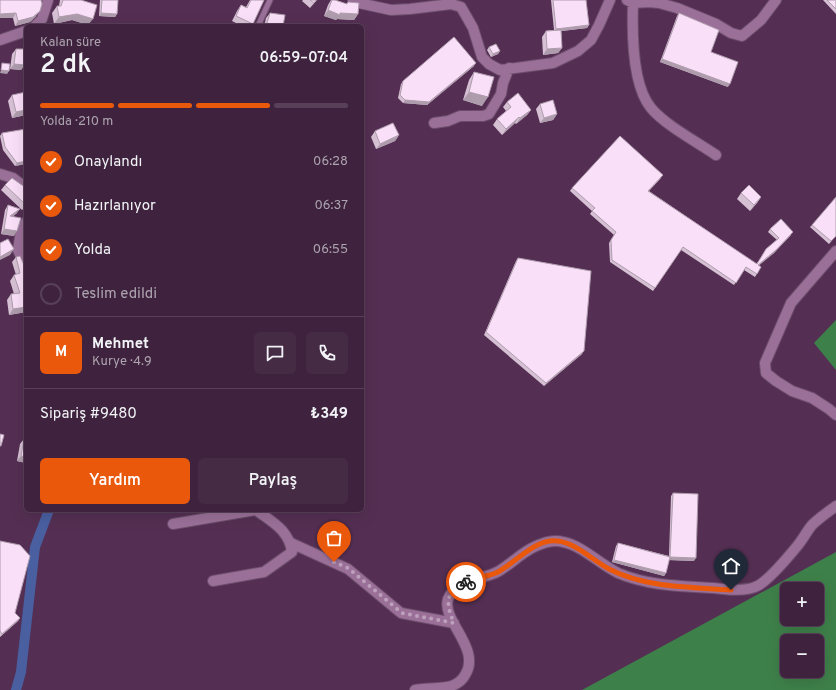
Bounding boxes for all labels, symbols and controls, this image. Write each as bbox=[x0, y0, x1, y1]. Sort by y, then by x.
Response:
text: Kalan süre bbox=[40, 35, 101, 51]
text: 2 dk bbox=[40, 49, 91, 82]
text: 06:59–07:04 bbox=[260, 49, 348, 68]
text: Yolda · 210 m bbox=[40, 114, 113, 130]
icon: check bbox=[40, 151, 62, 173]
text: Onaylandı bbox=[74, 153, 142, 172]
text: 06:28 bbox=[313, 154, 348, 170]
icon: check bbox=[40, 195, 62, 217]
text: Hazırlanıyor bbox=[74, 197, 156, 216]
text: 06:37 bbox=[314, 198, 348, 214]
icon: check bbox=[40, 239, 62, 261]
text: Yolda bbox=[74, 241, 111, 260]
text: 06:55 bbox=[313, 242, 348, 258]
text: Teslim edildi bbox=[74, 285, 157, 304]
button: chat bbox=[254, 332, 296, 374]
button: phone bbox=[306, 332, 348, 374]
text: Mehmet bbox=[92, 335, 149, 354]
text: M bbox=[55, 343, 67, 362]
text: Kurye · 4.9 bbox=[92, 354, 152, 370]
text: Sipariş #9480 bbox=[40, 405, 137, 424]
text: ₺349 bbox=[310, 405, 348, 424]
button: Yardım bbox=[40, 458, 190, 504]
button: Paylaş bbox=[198, 458, 348, 504]
pin bbox=[317, 521, 351, 562]
icon: bag bbox=[323, 527, 345, 549]
pin bbox=[714, 549, 748, 590]
icon: home bbox=[720, 555, 742, 577]
courier bbox=[446, 562, 486, 602]
icon: bike bbox=[455, 571, 477, 593]
map controls bbox=[780, 582, 824, 678]
button: + bbox=[780, 582, 824, 626]
button: − bbox=[780, 634, 824, 678]

